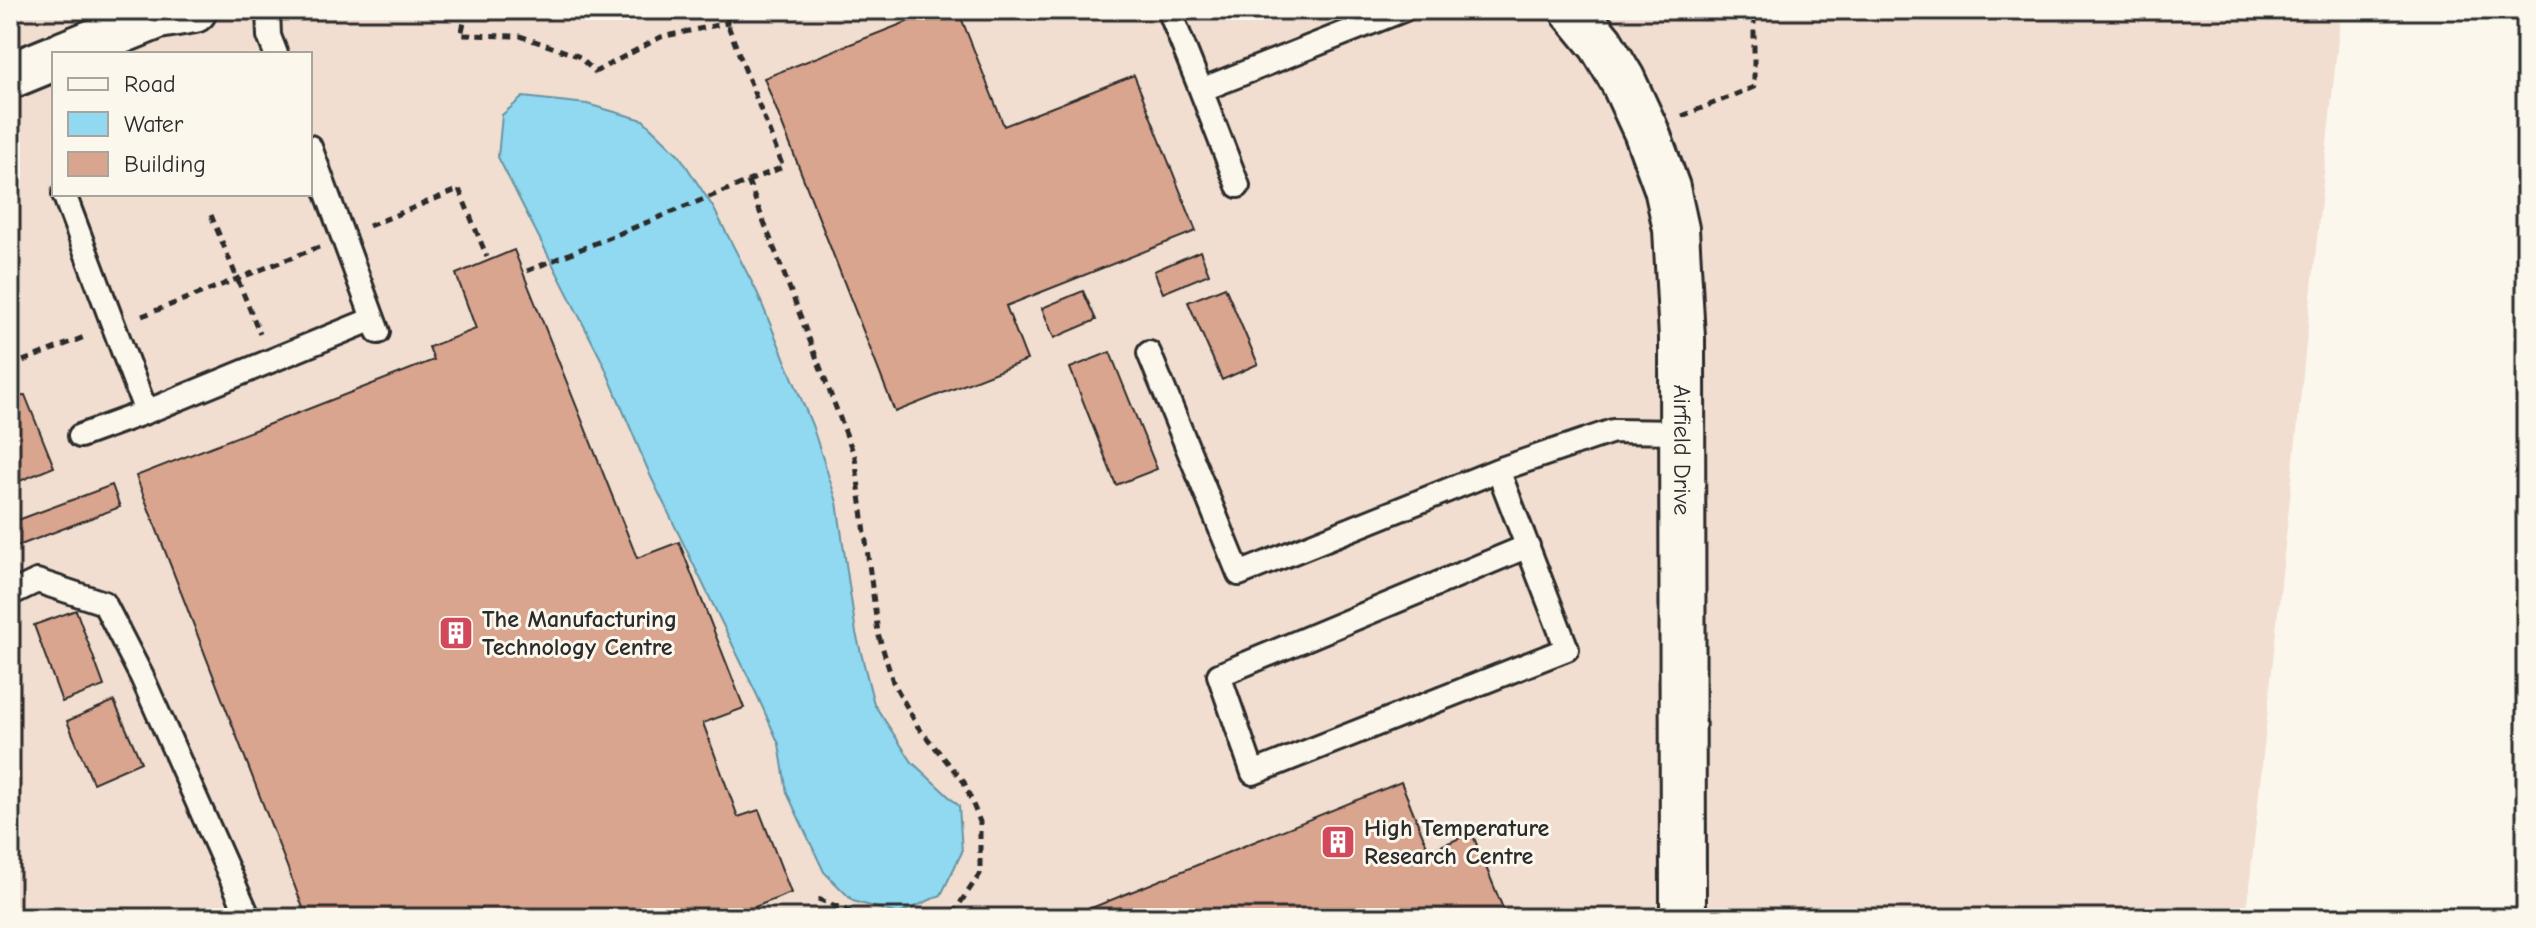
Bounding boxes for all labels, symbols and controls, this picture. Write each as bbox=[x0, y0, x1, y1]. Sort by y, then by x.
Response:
legend bbox=[52, 52, 312, 196]
text: Road bbox=[124, 70, 176, 98]
text: Water bbox=[124, 110, 184, 138]
text: Building bbox=[124, 150, 206, 178]
street label: Airfield Drive bbox=[1668, 385, 1696, 515]
place label: The Manufacturing Technology Centre bbox=[482, 605, 677, 661]
building icon: The Manufacturing Technology Centre bbox=[437, 614, 475, 652]
place label: High Temperature Research Centre bbox=[1364, 814, 1550, 870]
building icon: High Temperature Research Centre bbox=[1319, 823, 1357, 861]

